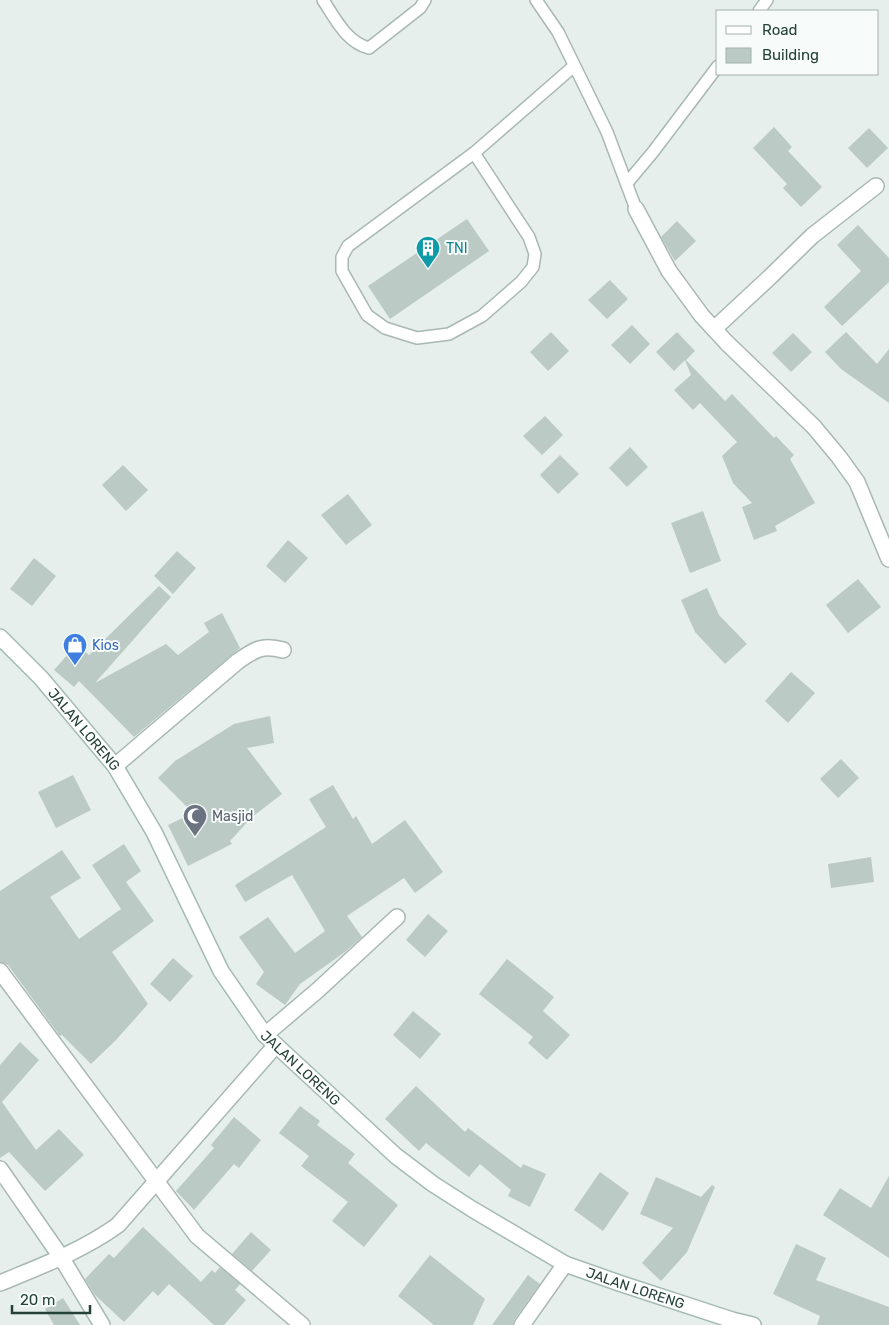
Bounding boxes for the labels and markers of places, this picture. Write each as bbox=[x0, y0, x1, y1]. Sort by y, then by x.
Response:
building icon: TNI bbox=[415, 235, 441, 269]
place label: TNI bbox=[446, 240, 468, 257]
shop icon: Kios bbox=[62, 632, 88, 666]
place label: Kios bbox=[92, 637, 119, 654]
mosque icon: Masjid bbox=[182, 803, 208, 837]
place label: Masjid bbox=[212, 808, 253, 825]

